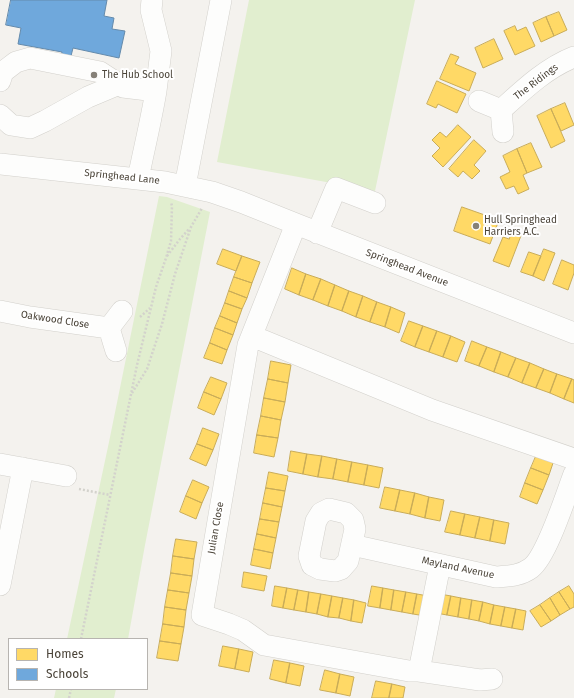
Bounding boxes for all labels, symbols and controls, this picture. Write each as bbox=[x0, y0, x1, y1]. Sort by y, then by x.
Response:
street label: The Ridings bbox=[511, 61, 561, 103]
place label: The Hub School bbox=[102, 69, 173, 81]
marker: The Hub School bbox=[89, 70, 99, 80]
street label: Springhead Lane bbox=[84, 167, 160, 187]
place label: Hull Springhead Harriers A.C. bbox=[484, 214, 557, 238]
marker: Hull Springhead Harriers A.C. bbox=[471, 221, 481, 231]
street label: Springhead Avenue bbox=[364, 247, 450, 289]
street label: Oakwood Close bbox=[20, 309, 90, 331]
street label: Julian Close bbox=[205, 501, 227, 555]
street label: Mayland Avenue bbox=[421, 554, 495, 582]
legend bbox=[8, 638, 148, 690]
text: Homes bbox=[46, 647, 84, 661]
text: Schools bbox=[46, 667, 88, 681]

